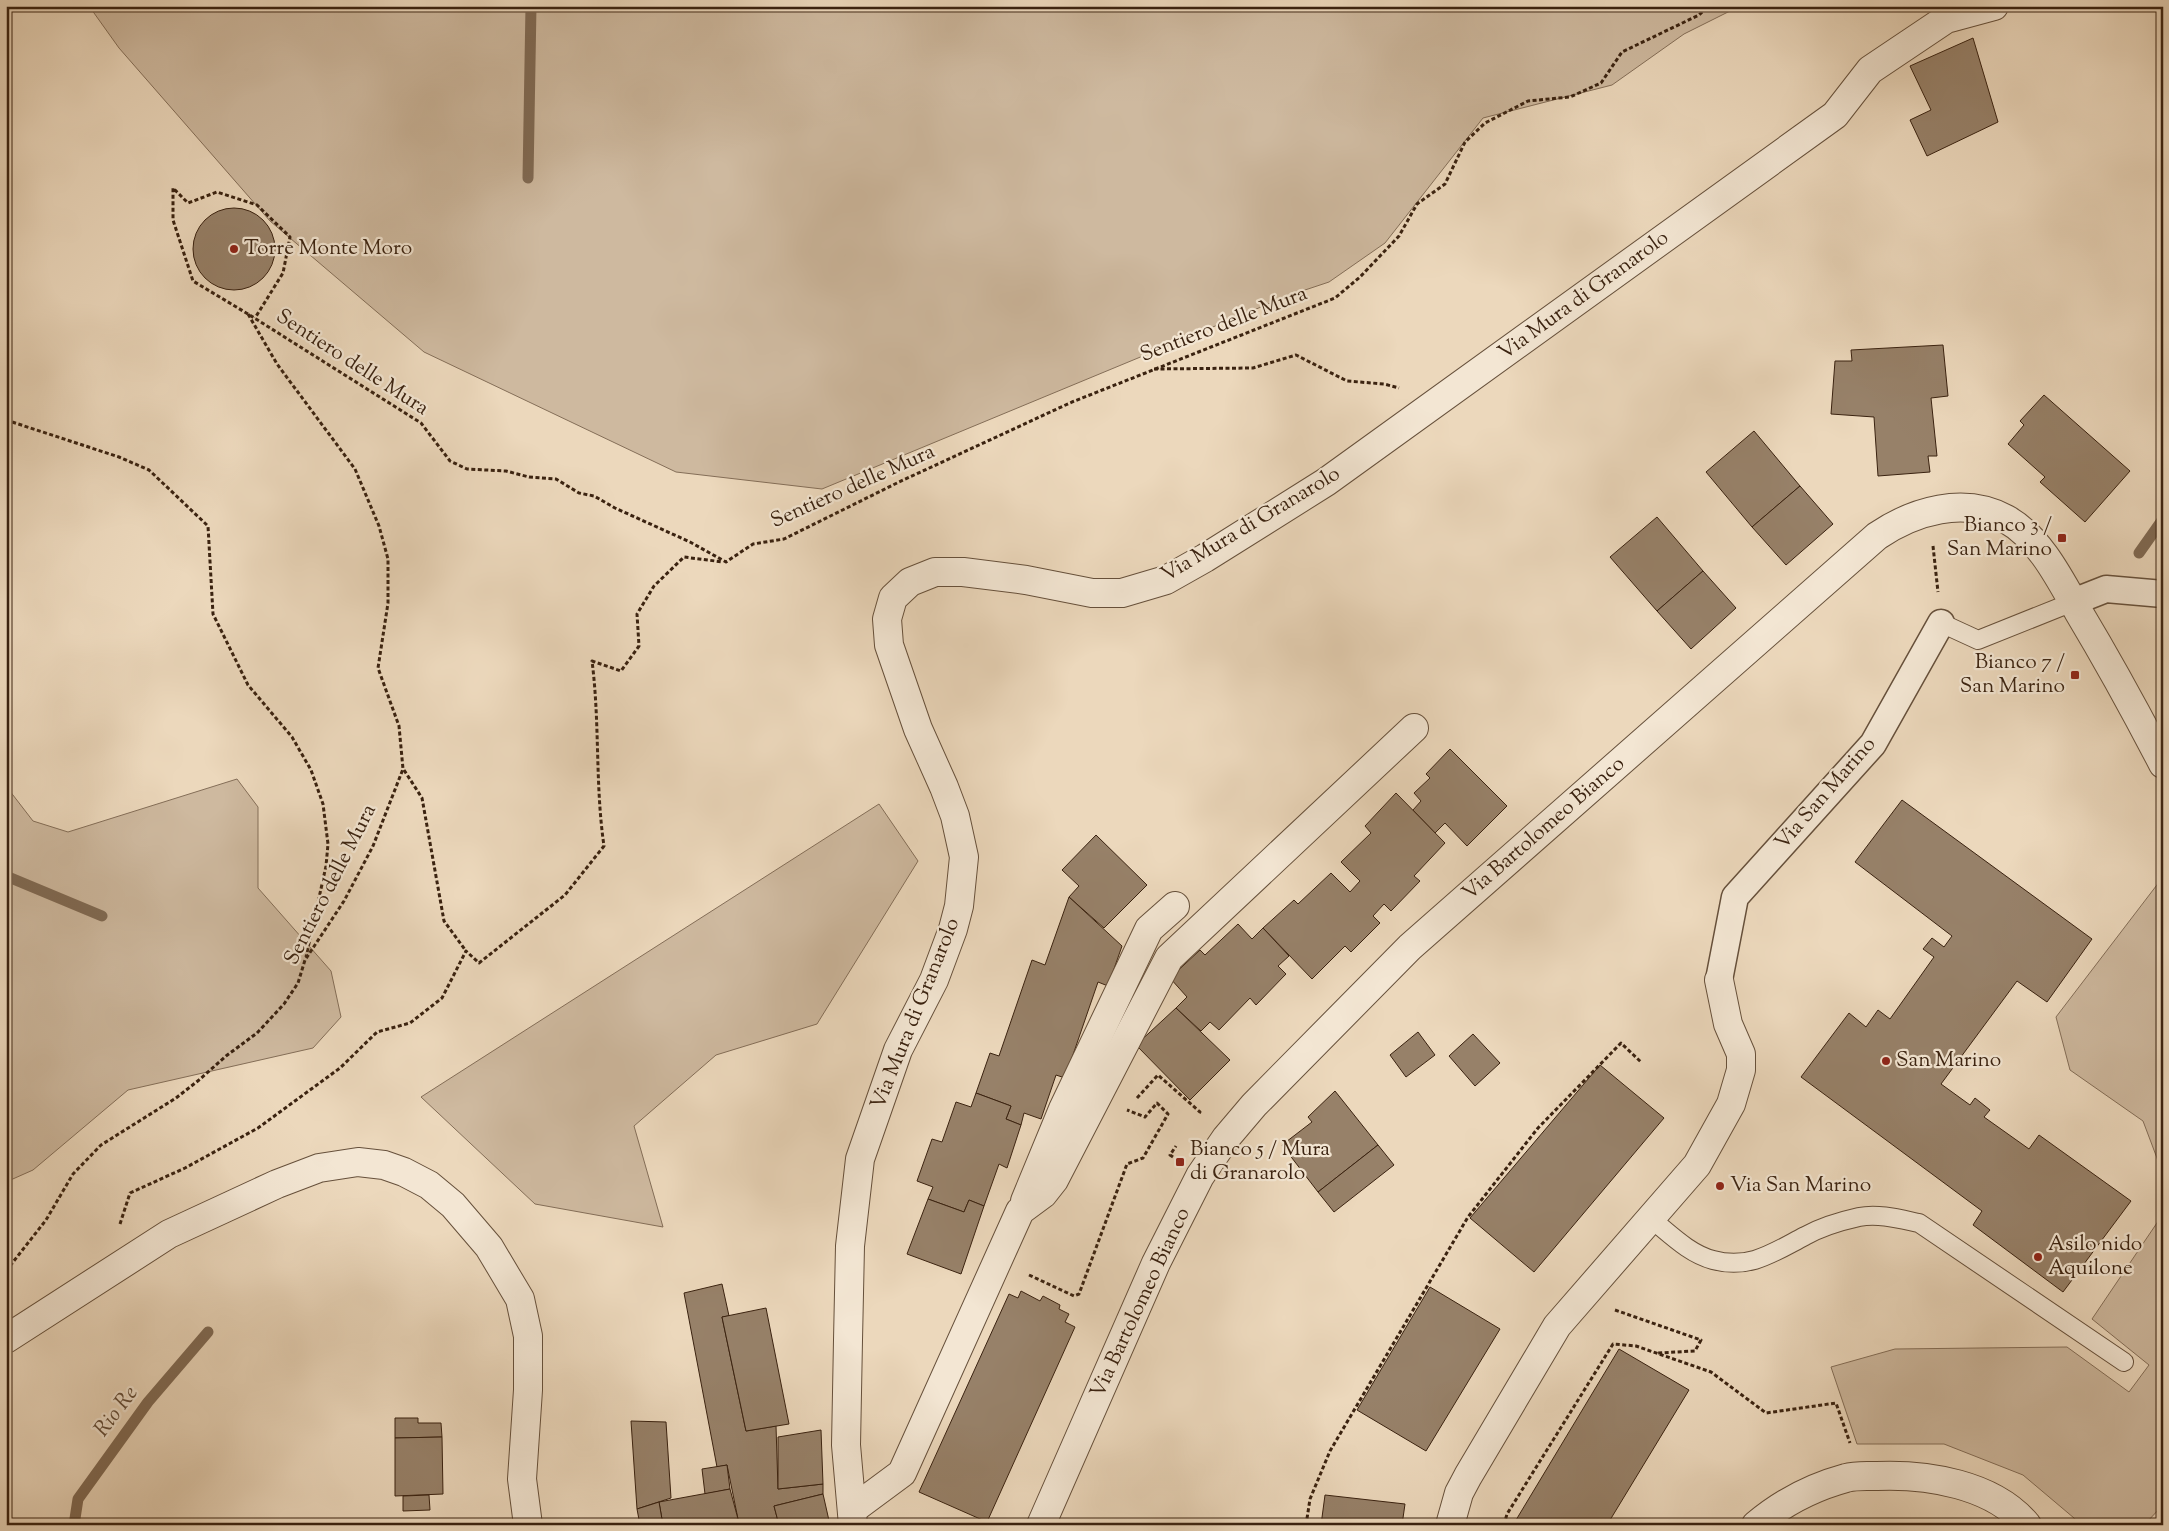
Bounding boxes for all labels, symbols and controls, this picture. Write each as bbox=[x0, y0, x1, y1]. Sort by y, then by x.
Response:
street label: Via Mura di Granarolo bbox=[1493, 224, 1675, 368]
place label: Torre Monte Moro bbox=[244, 234, 412, 264]
marker: Torre Monte Moro bbox=[228, 243, 240, 255]
street label: Sentiero delle Mura bbox=[1136, 279, 1312, 371]
street label: Sentiero delle Mura bbox=[270, 302, 435, 424]
street label: Sentiero delle Mura bbox=[766, 437, 940, 537]
street label: Via Mura di Granarolo bbox=[1156, 460, 1346, 590]
place label: Bianco 3 / San Marino bbox=[1947, 511, 2052, 565]
marker: Bianco 3 / San Marino bbox=[2056, 532, 2068, 544]
place label: Bianco 7 / San Marino bbox=[1960, 648, 2065, 702]
marker: Bianco 7 / San Marino bbox=[2069, 669, 2081, 681]
street label: Via San Marino bbox=[1768, 731, 1884, 857]
street label: Via Bartolomeo Bianco bbox=[1456, 750, 1632, 908]
street label: Sentiero delle Mura bbox=[277, 799, 385, 971]
street label: Via Mura di Granarolo bbox=[864, 914, 968, 1114]
place label: San Marino bbox=[1896, 1046, 2001, 1076]
marker: San Marino bbox=[1880, 1055, 1892, 1067]
place label: Bianco 5 / Mura di Granarolo bbox=[1190, 1135, 1330, 1189]
marker: Bianco 5 / Mura di Granarolo bbox=[1174, 1156, 1186, 1168]
place label: Via San Marino bbox=[1730, 1171, 1871, 1201]
marker: Via San Marino bbox=[1714, 1180, 1726, 1192]
street label: Via Bartolomeo Bianco bbox=[1084, 1203, 1198, 1403]
place label: Asilo nido Aquilone bbox=[2048, 1230, 2142, 1284]
marker: Asilo nido Aquilone bbox=[2032, 1251, 2044, 1263]
water label: Rio Re bbox=[87, 1380, 147, 1444]

